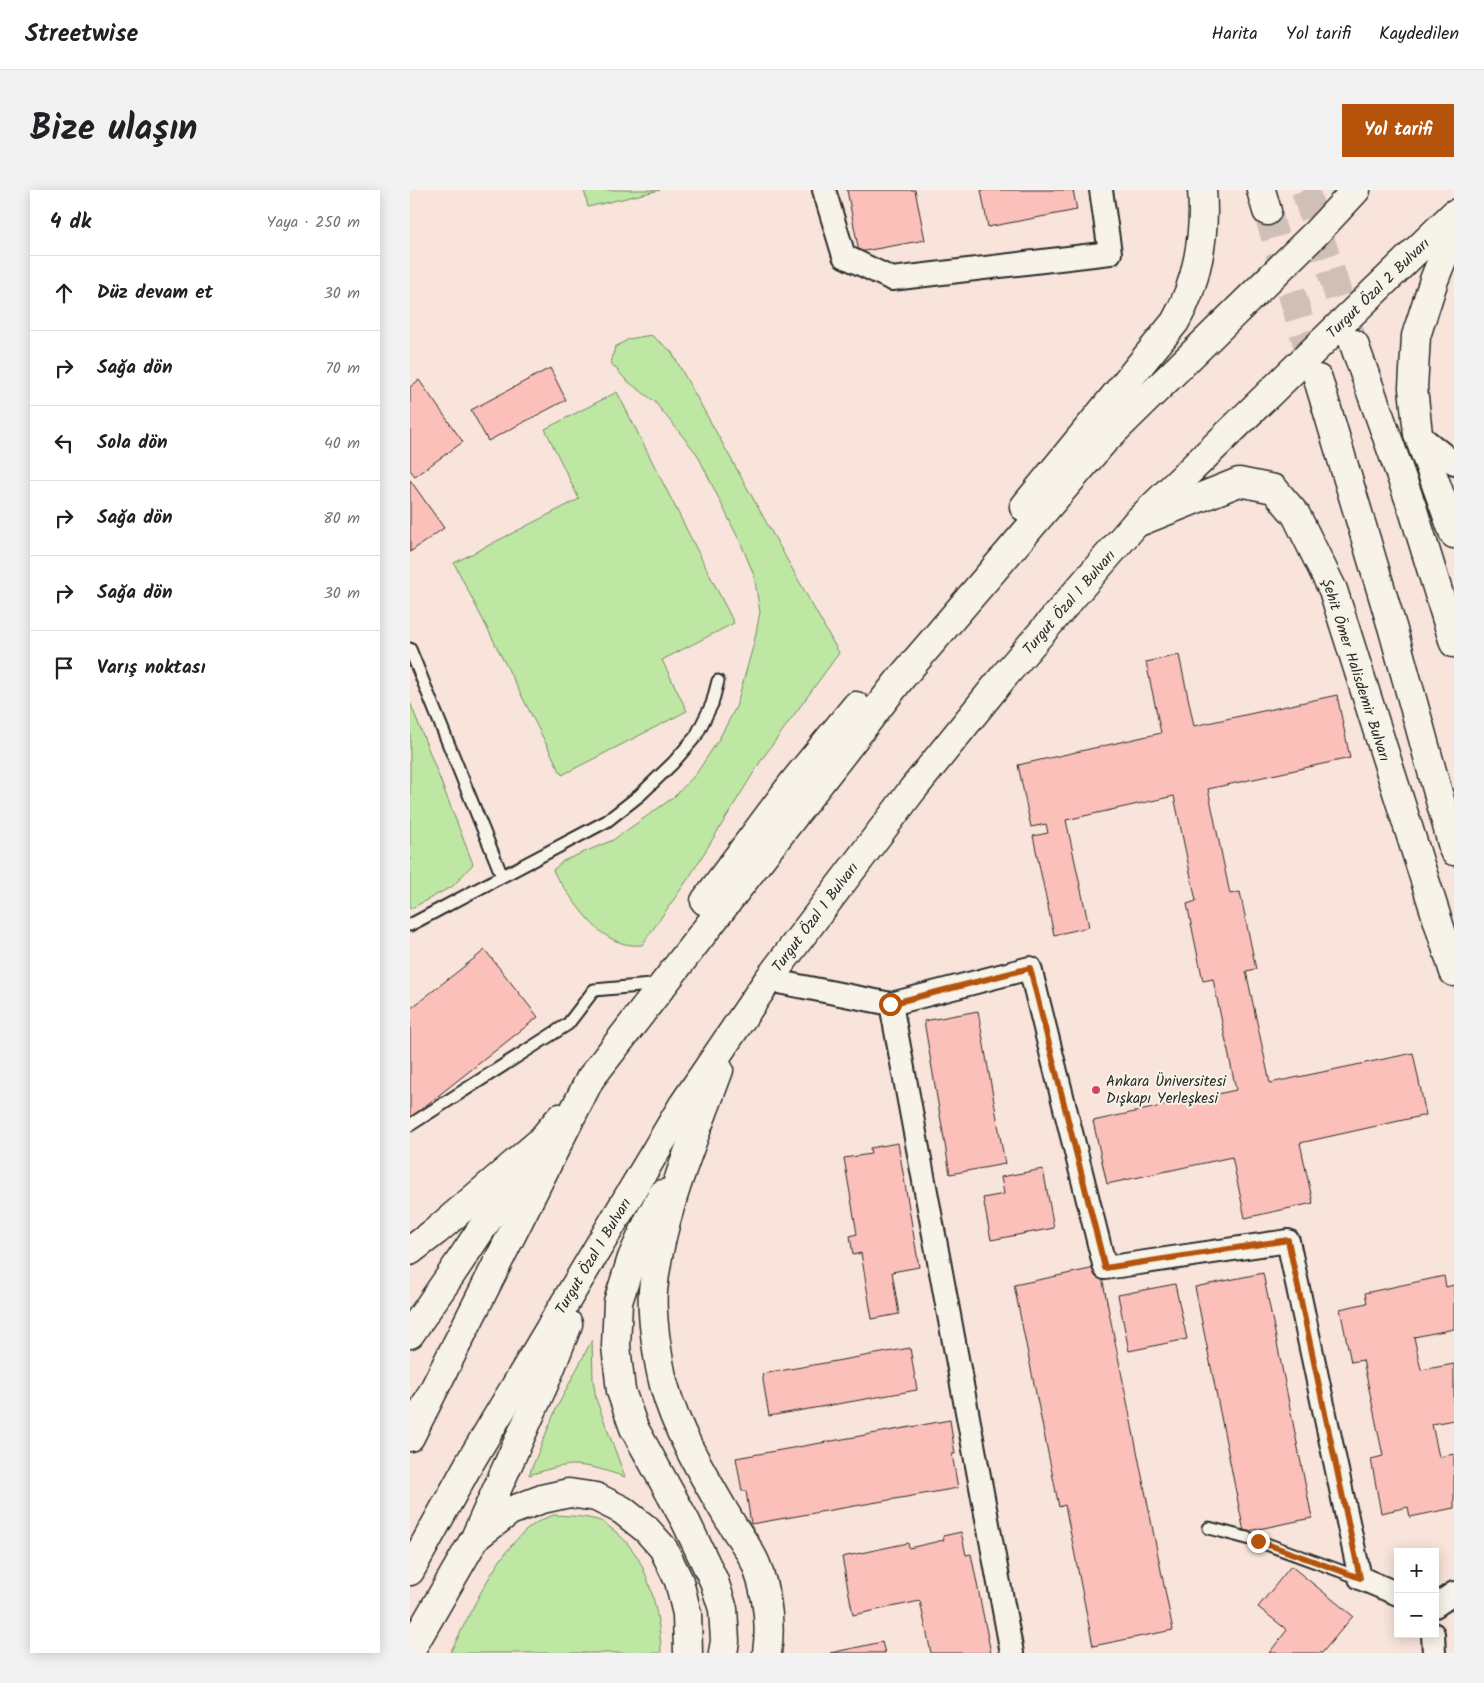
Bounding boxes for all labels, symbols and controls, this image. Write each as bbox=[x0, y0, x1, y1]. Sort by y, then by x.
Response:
text: Streetwise bbox=[25, 15, 138, 54]
text: Harita bbox=[1212, 20, 1258, 49]
text: Yol tarifi bbox=[1286, 20, 1351, 49]
text: Kaydedilen bbox=[1379, 20, 1459, 49]
text: Bize ulaşın bbox=[30, 102, 197, 158]
button: Yol tarifi bbox=[1342, 104, 1454, 157]
text: 4 dk bbox=[50, 206, 91, 239]
text: Yaya · 250 m bbox=[267, 210, 360, 235]
street label: Turgut Özal 2 Bulvarı bbox=[1321, 233, 1436, 345]
text: Düz devam et bbox=[97, 278, 213, 308]
icon: ahead bbox=[50, 279, 78, 307]
text: 30 m bbox=[324, 281, 360, 306]
text: Sağa dön bbox=[97, 353, 173, 383]
icon: right bbox=[50, 354, 78, 382]
text: 70 m bbox=[325, 356, 360, 381]
text: Sola dön bbox=[97, 428, 168, 458]
icon: left bbox=[50, 429, 78, 457]
text: 40 m bbox=[324, 431, 360, 456]
text: Sağa dön bbox=[97, 503, 173, 533]
icon: right bbox=[50, 504, 78, 532]
text: 80 m bbox=[323, 506, 360, 531]
street label: Turgut Özal 1 Bulvarı bbox=[1017, 545, 1122, 660]
street label: Şehit Ömer Halisdemir Bulvarı bbox=[1314, 576, 1396, 765]
text: Sağa dön bbox=[97, 578, 173, 608]
icon: right bbox=[50, 579, 78, 607]
text: 30 m bbox=[324, 581, 360, 606]
text: Varış noktası bbox=[97, 653, 205, 683]
icon: arrive bbox=[50, 654, 78, 682]
street label: Turgut Özal 1 Bulvarı bbox=[766, 857, 865, 978]
route start bbox=[879, 993, 902, 1016]
place label: Ankara Üniversitesi Dışkapı Yerleşkesi bbox=[1106, 1070, 1228, 1111]
marker: Ankara Üniversitesi Dışkapı Yerleşkesi bbox=[1090, 1084, 1102, 1096]
street label: Turgut Özal 1 Bulvarı bbox=[550, 1194, 638, 1319]
route end bbox=[1247, 1530, 1270, 1553]
map controls bbox=[1394, 1548, 1439, 1638]
button: + bbox=[1394, 1548, 1439, 1593]
button: − bbox=[1394, 1593, 1439, 1638]

